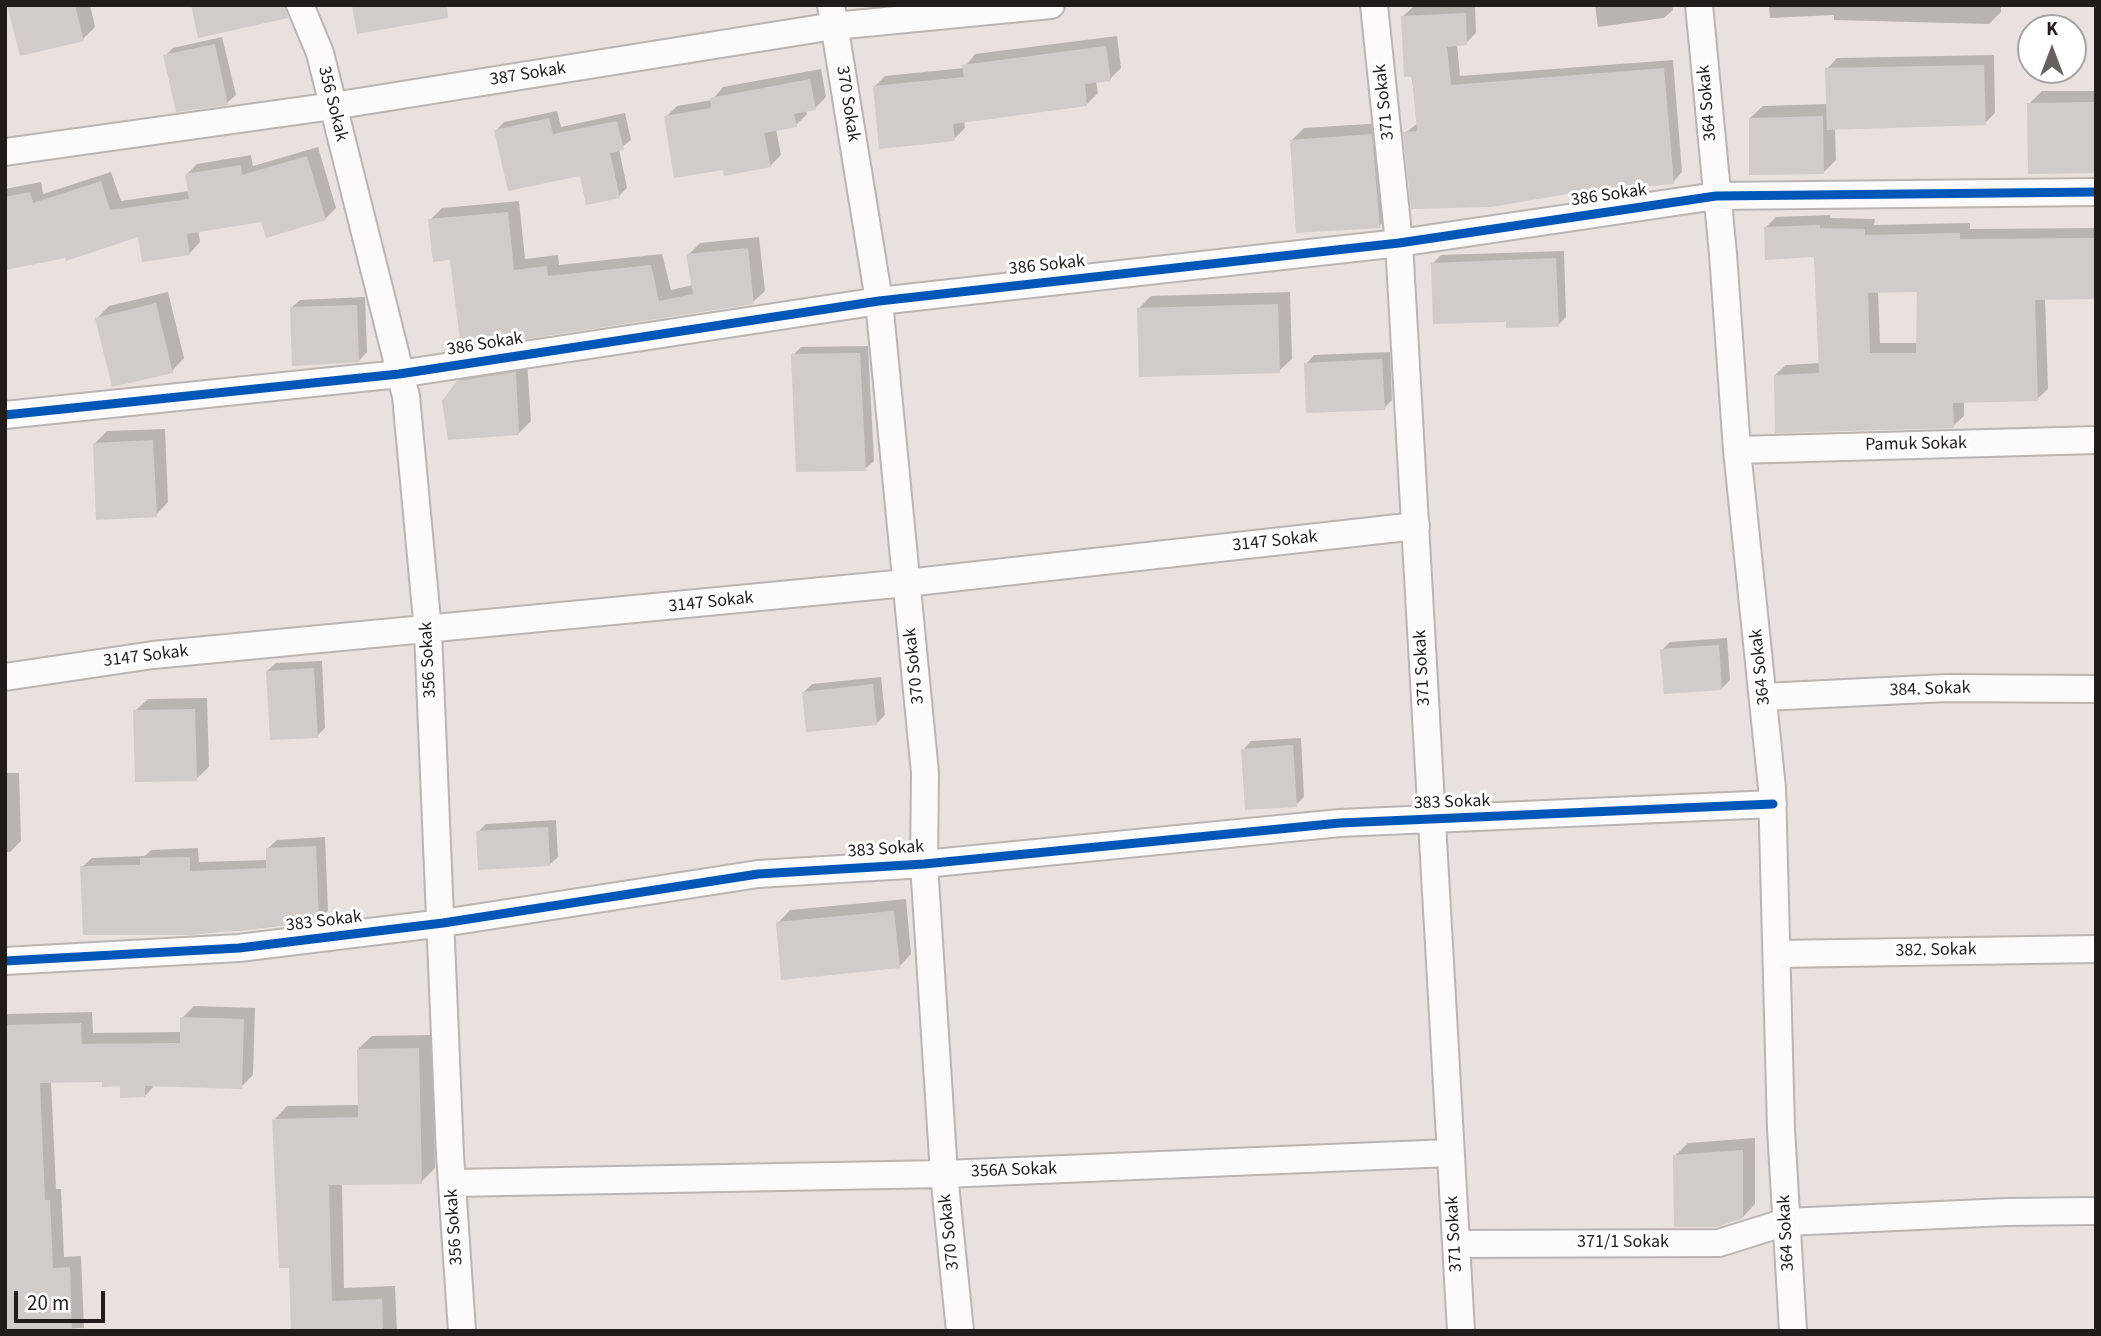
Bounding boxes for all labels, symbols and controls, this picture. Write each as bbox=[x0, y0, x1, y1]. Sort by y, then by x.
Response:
north arrow bbox=[2017, 14, 2087, 84]
text: K bbox=[2046, 16, 2058, 43]
street label: 387 Sokak bbox=[489, 58, 567, 92]
street label: 371 Sokak bbox=[1370, 63, 1400, 141]
street label: 356 Sokak bbox=[312, 64, 352, 144]
street label: 364 Sokak bbox=[1694, 64, 1722, 142]
street label: 370 Sokak bbox=[830, 65, 864, 143]
street label: 386 Sokak bbox=[1570, 180, 1648, 212]
street label: 386 Sokak bbox=[1008, 251, 1086, 281]
street label: 386 Sokak bbox=[446, 328, 524, 362]
street label: Pamuk Sokak bbox=[1865, 433, 1967, 457]
street label: 3147 Sokak bbox=[1231, 527, 1319, 557]
street label: 3147 Sokak bbox=[667, 588, 755, 618]
street label: 356 Sokak bbox=[416, 621, 442, 699]
street label: 370 Sokak bbox=[900, 627, 930, 705]
street label: 364 Sokak bbox=[1746, 628, 1776, 706]
street label: 371 Sokak bbox=[1410, 629, 1436, 707]
street label: 3147 Sokak bbox=[102, 641, 190, 673]
street label: 384. Sokak bbox=[1889, 678, 1971, 702]
street label: 383 Sokak bbox=[1413, 791, 1491, 815]
street label: 383 Sokak bbox=[847, 837, 925, 863]
street label: 383 Sokak bbox=[285, 907, 363, 937]
street label: 382. Sokak bbox=[1895, 939, 1977, 963]
street label: 356A Sokak bbox=[971, 1159, 1057, 1183]
street label: 356 Sokak bbox=[442, 1188, 468, 1266]
street label: 370 Sokak bbox=[935, 1193, 965, 1271]
street label: 364 Sokak bbox=[1774, 1194, 1800, 1272]
street label: 371 Sokak bbox=[1442, 1195, 1468, 1273]
street label: 371/1 Sokak bbox=[1577, 1232, 1669, 1254]
scale bar bbox=[18, 1276, 108, 1320]
text: 20 m bbox=[27, 1288, 69, 1318]

